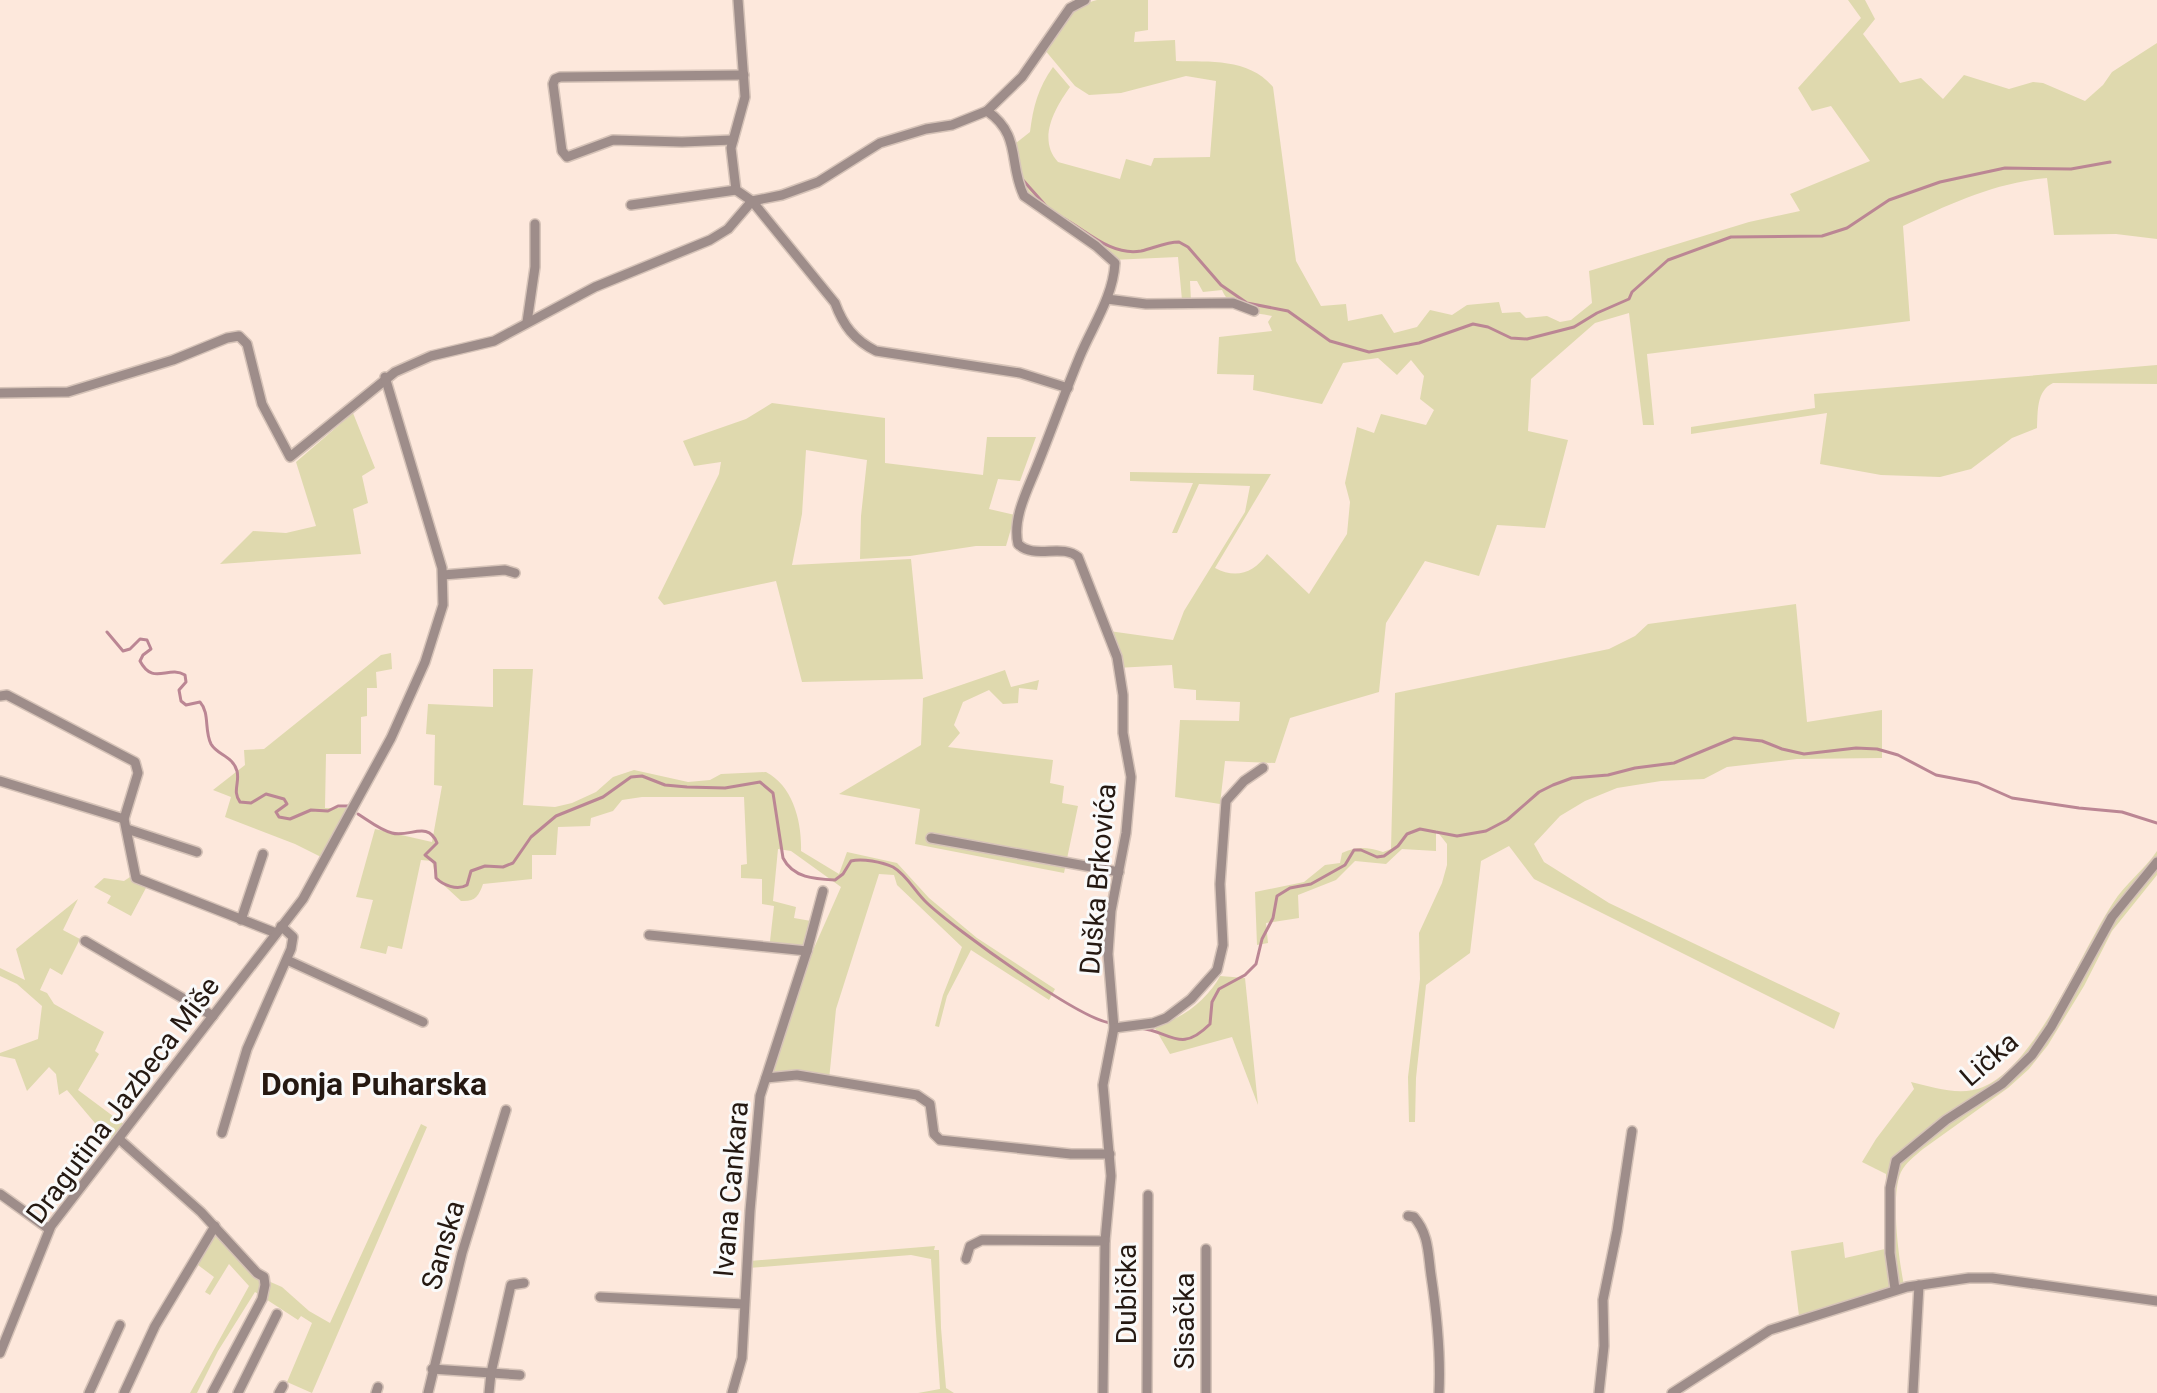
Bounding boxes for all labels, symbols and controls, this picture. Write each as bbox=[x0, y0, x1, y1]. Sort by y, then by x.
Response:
street label: Duška Brkovića bbox=[1073, 782, 1123, 976]
street label: Dragutina Jazbeca Miše bbox=[20, 970, 226, 1230]
street label: Lička bbox=[1953, 1025, 2025, 1093]
district label: Donja Puharska bbox=[261, 1065, 487, 1103]
street label: Ivana Cankara bbox=[707, 1100, 755, 1278]
street label: Sanska bbox=[415, 1197, 471, 1293]
street label: Dubička bbox=[1110, 1244, 1143, 1344]
street label: Sisačka bbox=[1168, 1272, 1201, 1370]

